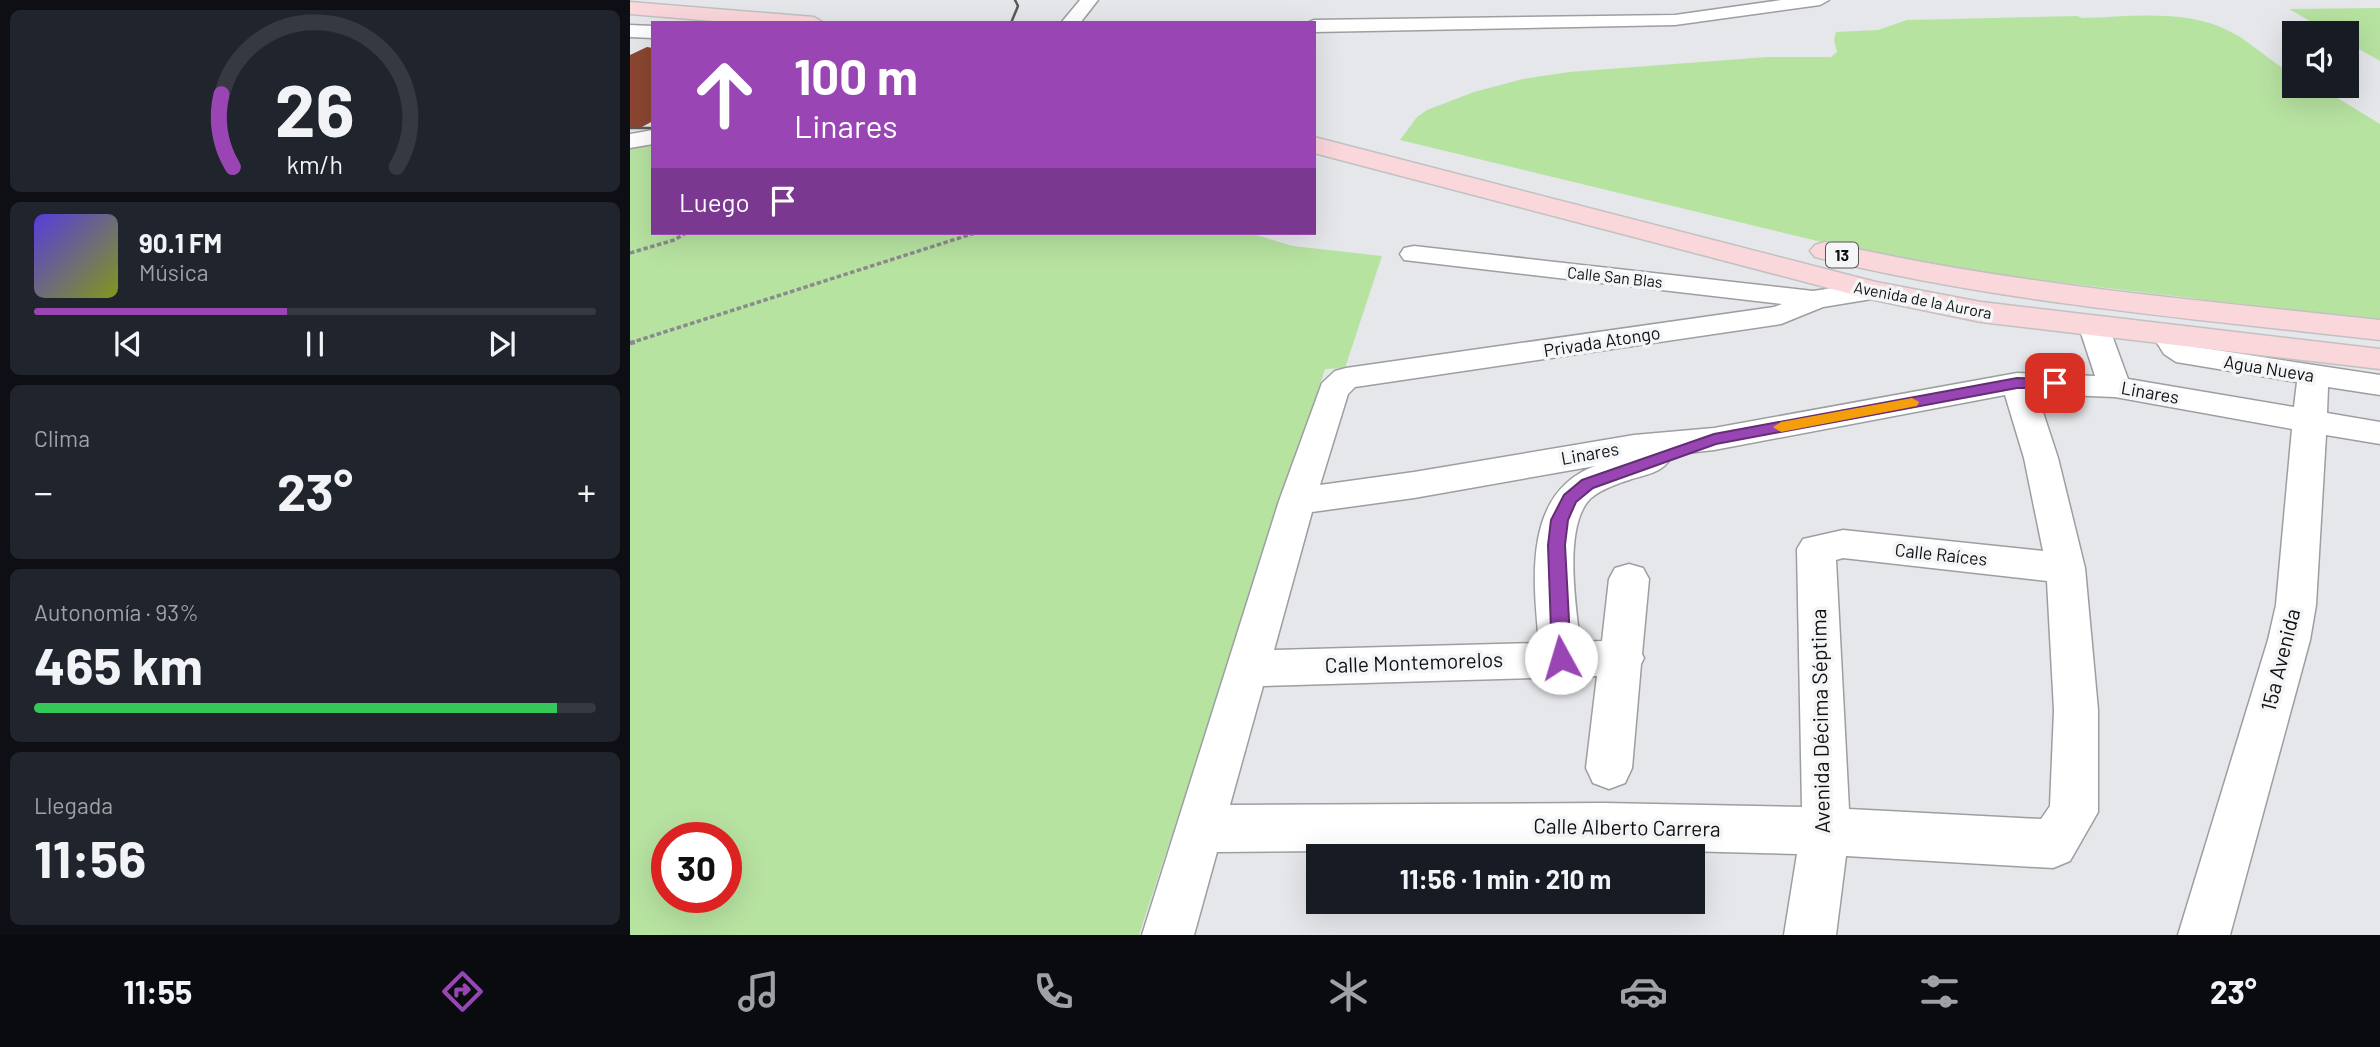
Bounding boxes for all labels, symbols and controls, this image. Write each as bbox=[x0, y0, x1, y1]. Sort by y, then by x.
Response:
map controls bbox=[2282, 21, 2359, 98]
button: sound bbox=[2282, 21, 2359, 98]
text: 100 m bbox=[794, 46, 918, 105]
icon: ahead bbox=[679, 49, 770, 140]
text: 26 bbox=[275, 64, 355, 152]
text: Linares bbox=[794, 106, 898, 144]
text: km/h bbox=[287, 149, 343, 179]
icon: arrive bbox=[764, 182, 802, 220]
text: Luego bbox=[679, 186, 750, 217]
text: 90.1 FM bbox=[139, 227, 222, 258]
road number: 13 bbox=[1826, 243, 1858, 268]
text: Música bbox=[139, 258, 208, 286]
street label: Calle San Blas bbox=[1566, 262, 1664, 291]
street label: Avenida de la Aurora bbox=[1852, 277, 1994, 322]
street label: Privada Atongo bbox=[1542, 321, 1662, 361]
icon: previous bbox=[109, 325, 147, 363]
icon: pause bbox=[296, 325, 334, 363]
icon: next bbox=[483, 325, 521, 363]
street label: Agua Nueva bbox=[2222, 350, 2316, 386]
pin bbox=[2025, 353, 2085, 413]
icon: arrive bbox=[2036, 364, 2074, 402]
street label: Linares bbox=[2120, 376, 2181, 408]
text: Clima bbox=[34, 424, 90, 452]
street label: Linares bbox=[1559, 437, 1620, 469]
text: 23° bbox=[277, 459, 353, 521]
text: − bbox=[34, 468, 53, 514]
text: + bbox=[577, 468, 596, 514]
street label: Calle Raíces bbox=[1894, 538, 1988, 570]
text: Autonomía · 93% bbox=[34, 598, 199, 626]
street label: 15a Avenida bbox=[2255, 606, 2304, 714]
street label: Avenida Décima Séptima bbox=[1805, 608, 1834, 834]
position arrow bbox=[1524, 621, 1598, 695]
text: 465 km bbox=[34, 633, 203, 695]
street label: Calle Montemorelos bbox=[1324, 646, 1504, 677]
text: Llegada bbox=[34, 791, 113, 819]
street label: Calle Alberto Carrera bbox=[1533, 812, 1721, 841]
speed limit sign: 30 bbox=[651, 822, 742, 913]
text: 11:56 bbox=[34, 826, 146, 888]
text: 11:56 · 1 min · 210 m bbox=[1400, 863, 1611, 894]
icon: directions bbox=[438, 967, 487, 1016]
icon: music bbox=[734, 967, 783, 1016]
icon: phone bbox=[1029, 967, 1078, 1016]
icon: climate bbox=[1324, 967, 1373, 1016]
icon: car bbox=[1619, 967, 1668, 1016]
icon: filters bbox=[1915, 967, 1964, 1016]
text: 11:55 bbox=[123, 972, 192, 1010]
text: 23° bbox=[2210, 972, 2257, 1010]

